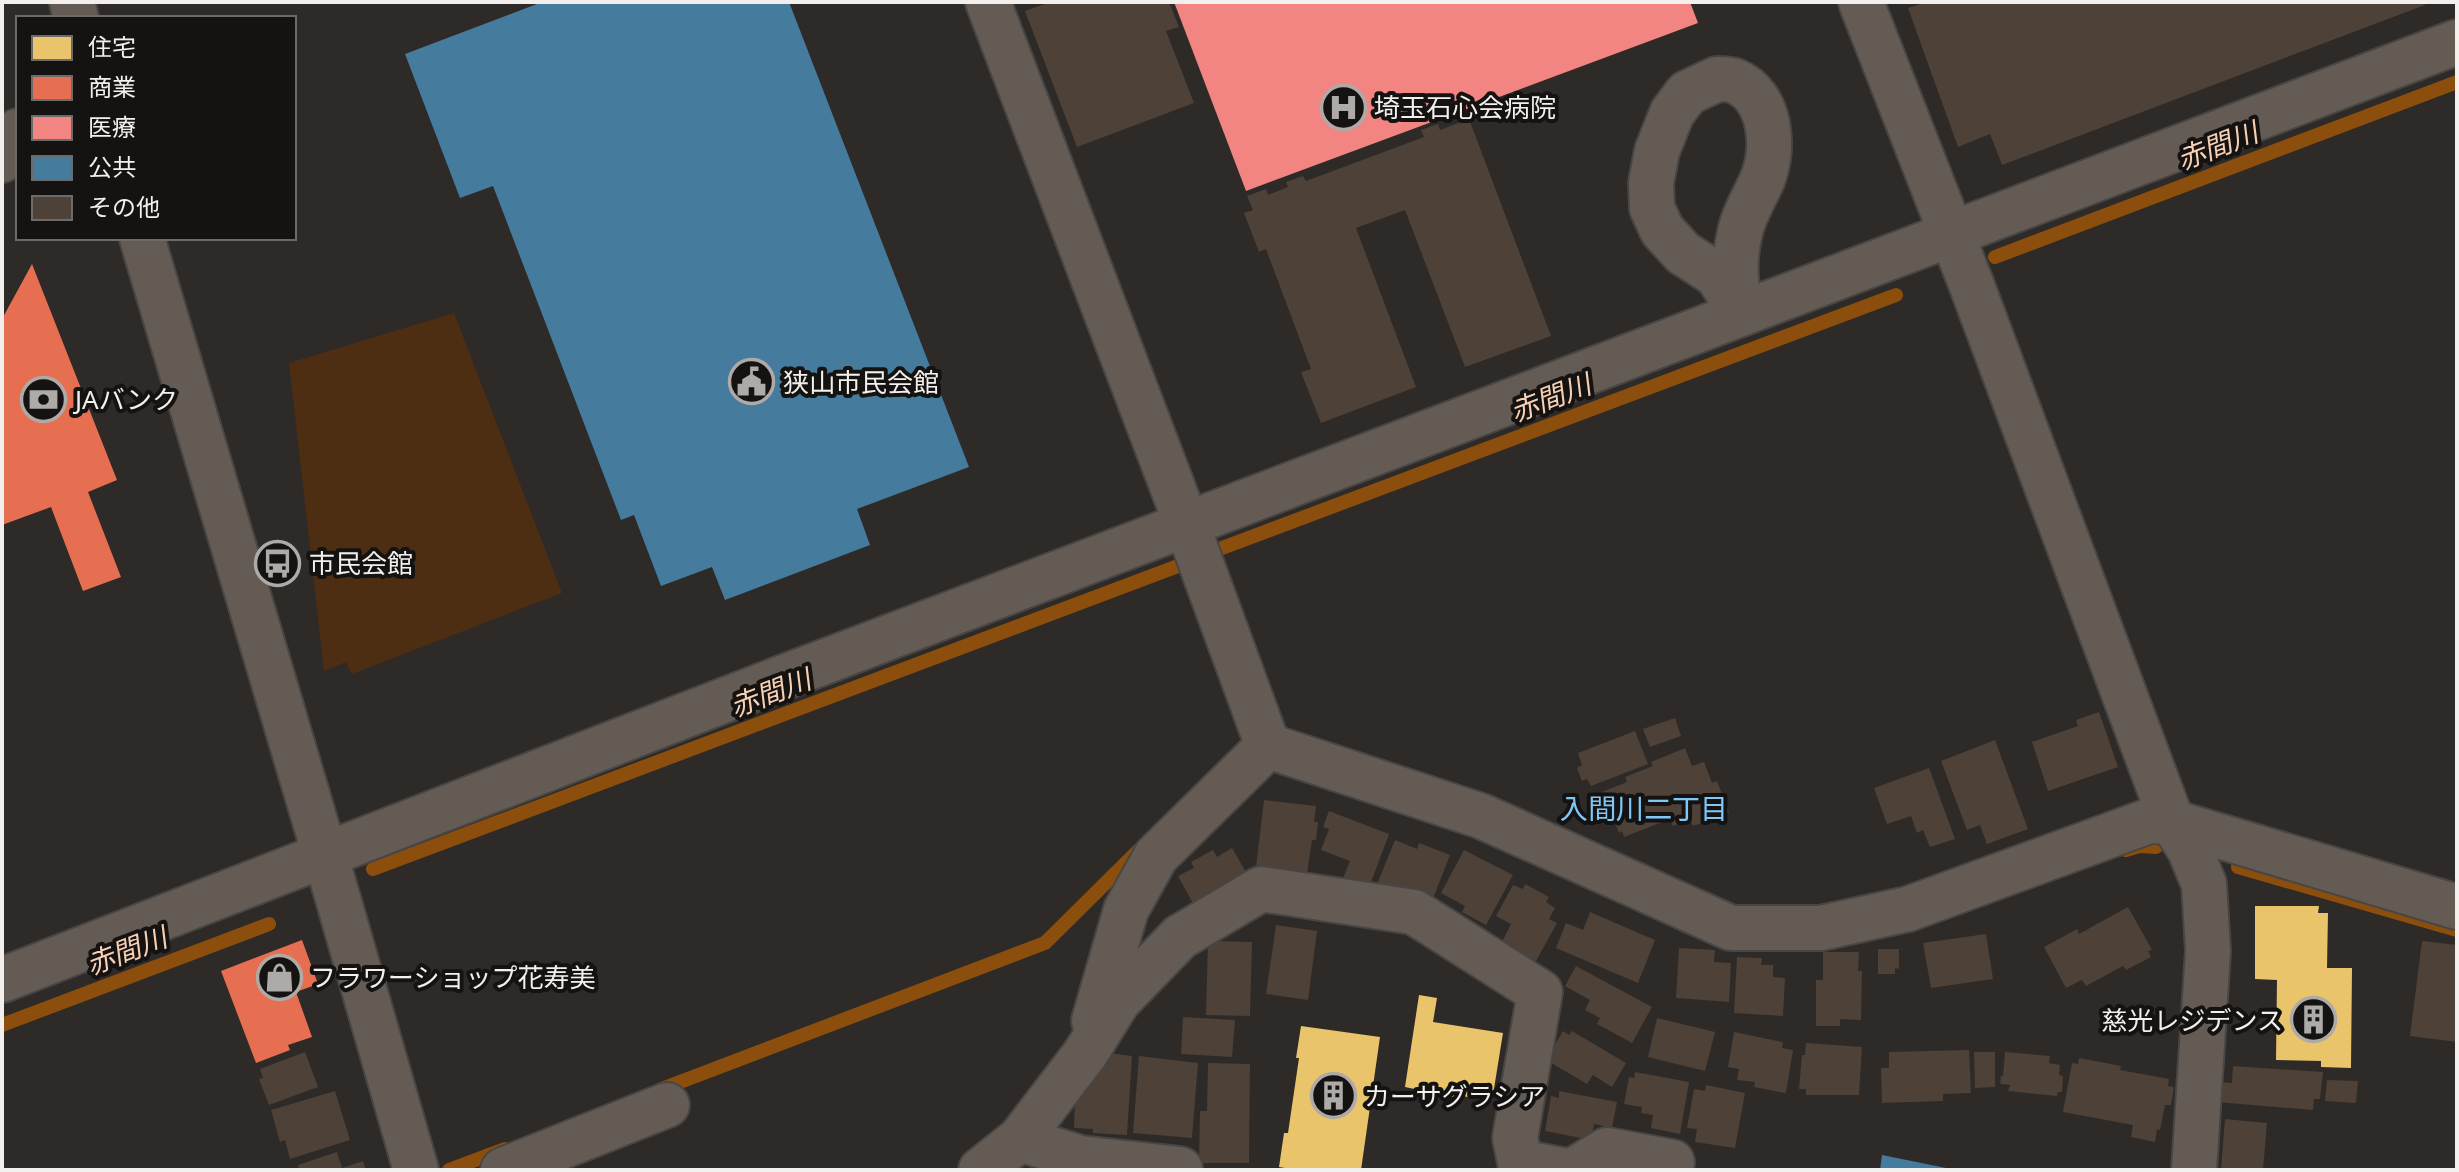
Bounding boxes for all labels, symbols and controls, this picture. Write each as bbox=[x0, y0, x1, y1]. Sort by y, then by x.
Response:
legend bbox=[16, 16, 296, 240]
text: 住宅 bbox=[88, 30, 136, 63]
text: 商業 bbox=[88, 70, 136, 103]
hospital icon: 埼玉石心会病院 bbox=[1319, 83, 1367, 131]
place label: 埼玉石心会病院 bbox=[1374, 89, 1556, 125]
text: 医療 bbox=[88, 110, 136, 143]
water label: 赤間川 bbox=[2171, 111, 2266, 178]
text: 公共 bbox=[88, 150, 136, 183]
text: その他 bbox=[88, 190, 160, 223]
public building icon: 狭山市民会館 bbox=[728, 358, 776, 406]
water label: 赤間川 bbox=[1504, 363, 1599, 430]
place label: 狭山市民会館 bbox=[783, 364, 939, 400]
bank icon: JAバンク bbox=[20, 375, 68, 423]
place label: JAバンク bbox=[72, 381, 178, 417]
bus stop icon: 市民会館 bbox=[254, 539, 302, 587]
place label: 市民会館 bbox=[309, 545, 413, 581]
water label: 赤間川 bbox=[724, 658, 819, 725]
district label: 入間川二丁目 bbox=[1560, 789, 1728, 827]
water label: 赤間川 bbox=[80, 916, 175, 983]
shop icon: フラワーショップ花寿美 bbox=[255, 953, 303, 1001]
place label: フラワーショップ花寿美 bbox=[310, 959, 595, 995]
building icon: 慈光レジデンス bbox=[2290, 996, 2338, 1044]
place label: 慈光レジデンス bbox=[2102, 1002, 2283, 1038]
building icon: カーサグラシア bbox=[1309, 1072, 1357, 1120]
place label: カーサグラシア bbox=[1364, 1078, 1545, 1114]

